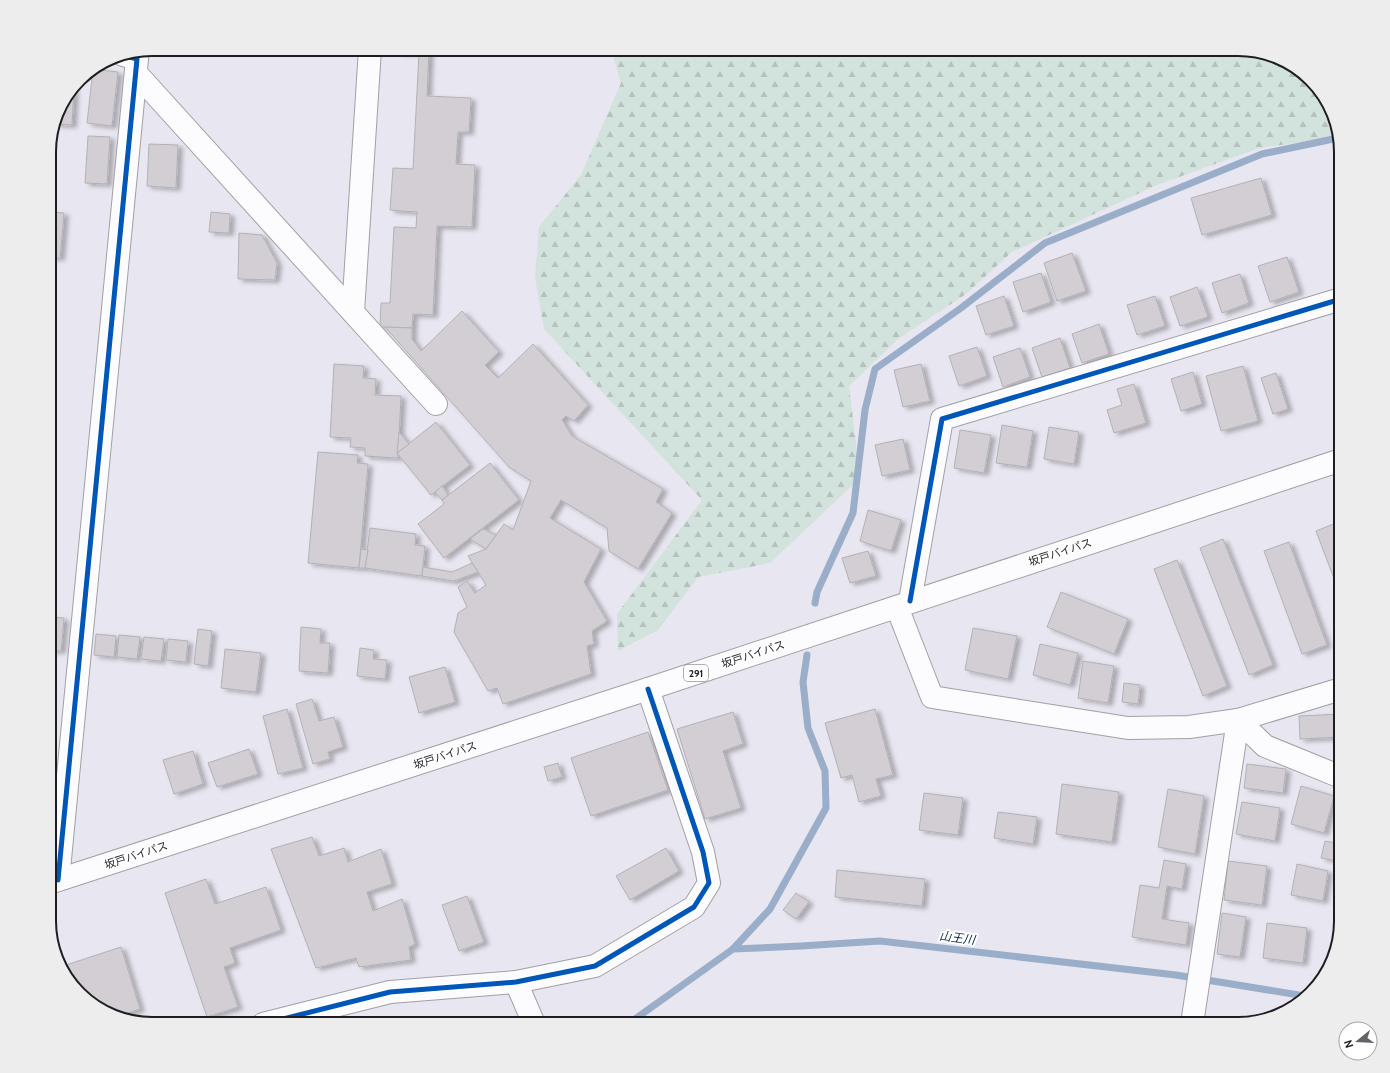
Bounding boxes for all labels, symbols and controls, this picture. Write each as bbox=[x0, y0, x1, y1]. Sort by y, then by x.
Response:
street label: 坂戸バイパス bbox=[1027, 535, 1093, 569]
street label: 坂戸バイパス bbox=[720, 637, 786, 671]
road number: 291 bbox=[684, 665, 708, 681]
street label: 坂戸バイパス bbox=[412, 738, 478, 772]
street label: 坂戸バイパス bbox=[103, 838, 169, 872]
water label: 山王川 bbox=[938, 928, 978, 947]
north arrow bbox=[1338, 1021, 1378, 1061]
text: N bbox=[1341, 1038, 1356, 1050]

